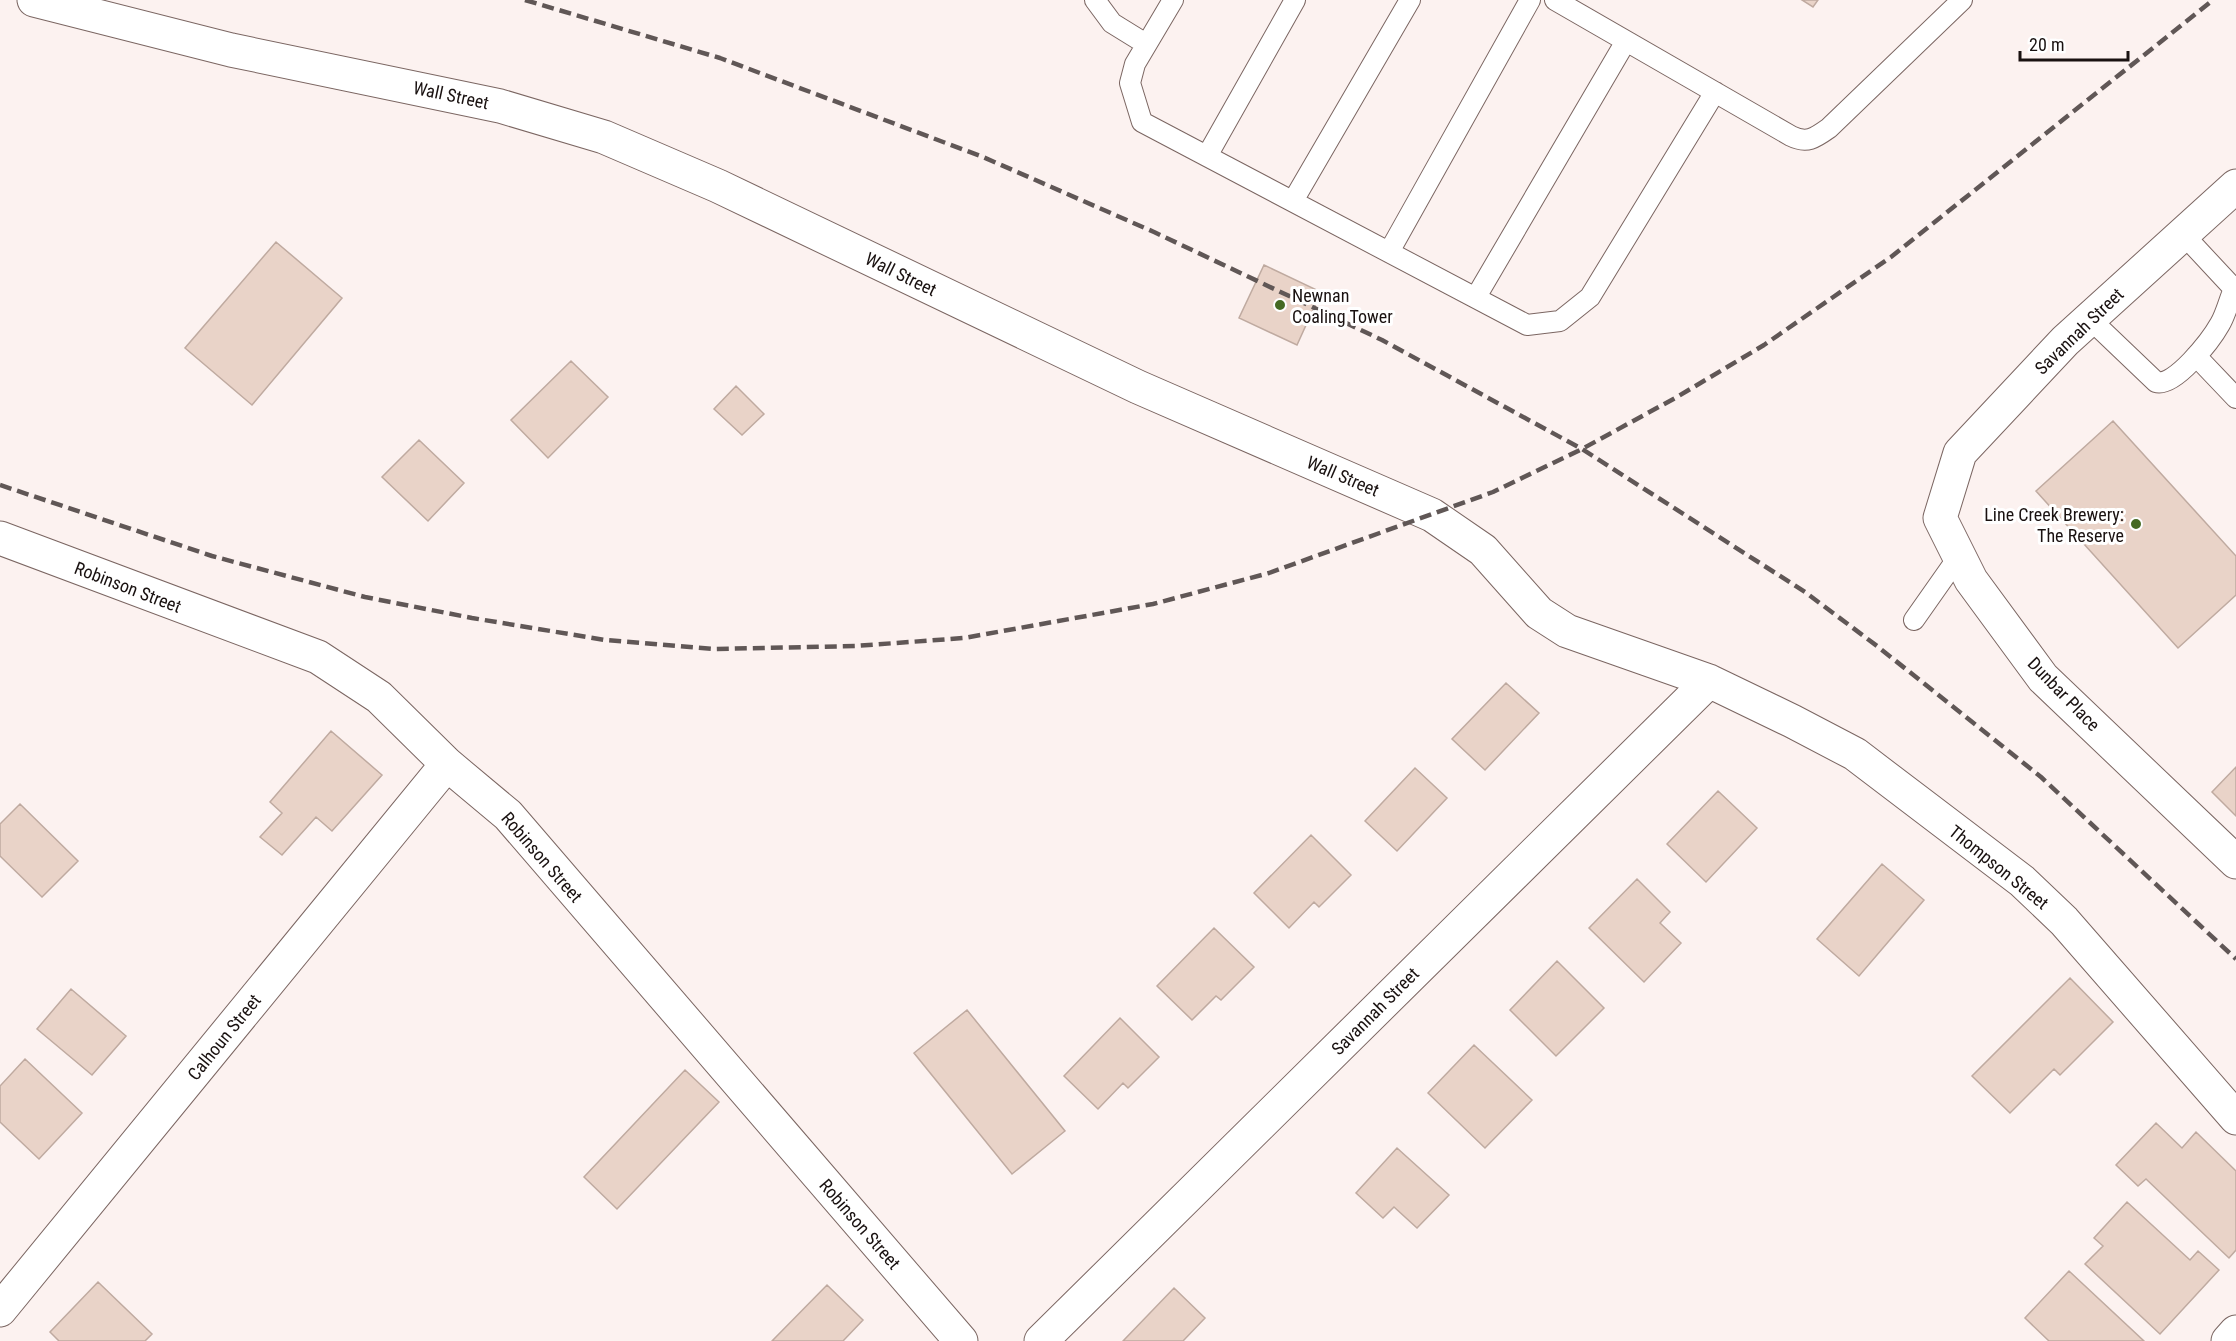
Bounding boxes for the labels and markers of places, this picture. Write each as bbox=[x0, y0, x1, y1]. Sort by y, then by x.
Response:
place label: Newnan Coaling Tower bbox=[1292, 285, 1393, 327]
marker: Newnan Coaling Tower bbox=[1273, 298, 1287, 312]
place label: Line Creek Brewery: The Reserve bbox=[1984, 504, 2124, 546]
marker: Line Creek Brewery: The Reserve bbox=[2129, 517, 2143, 531]

